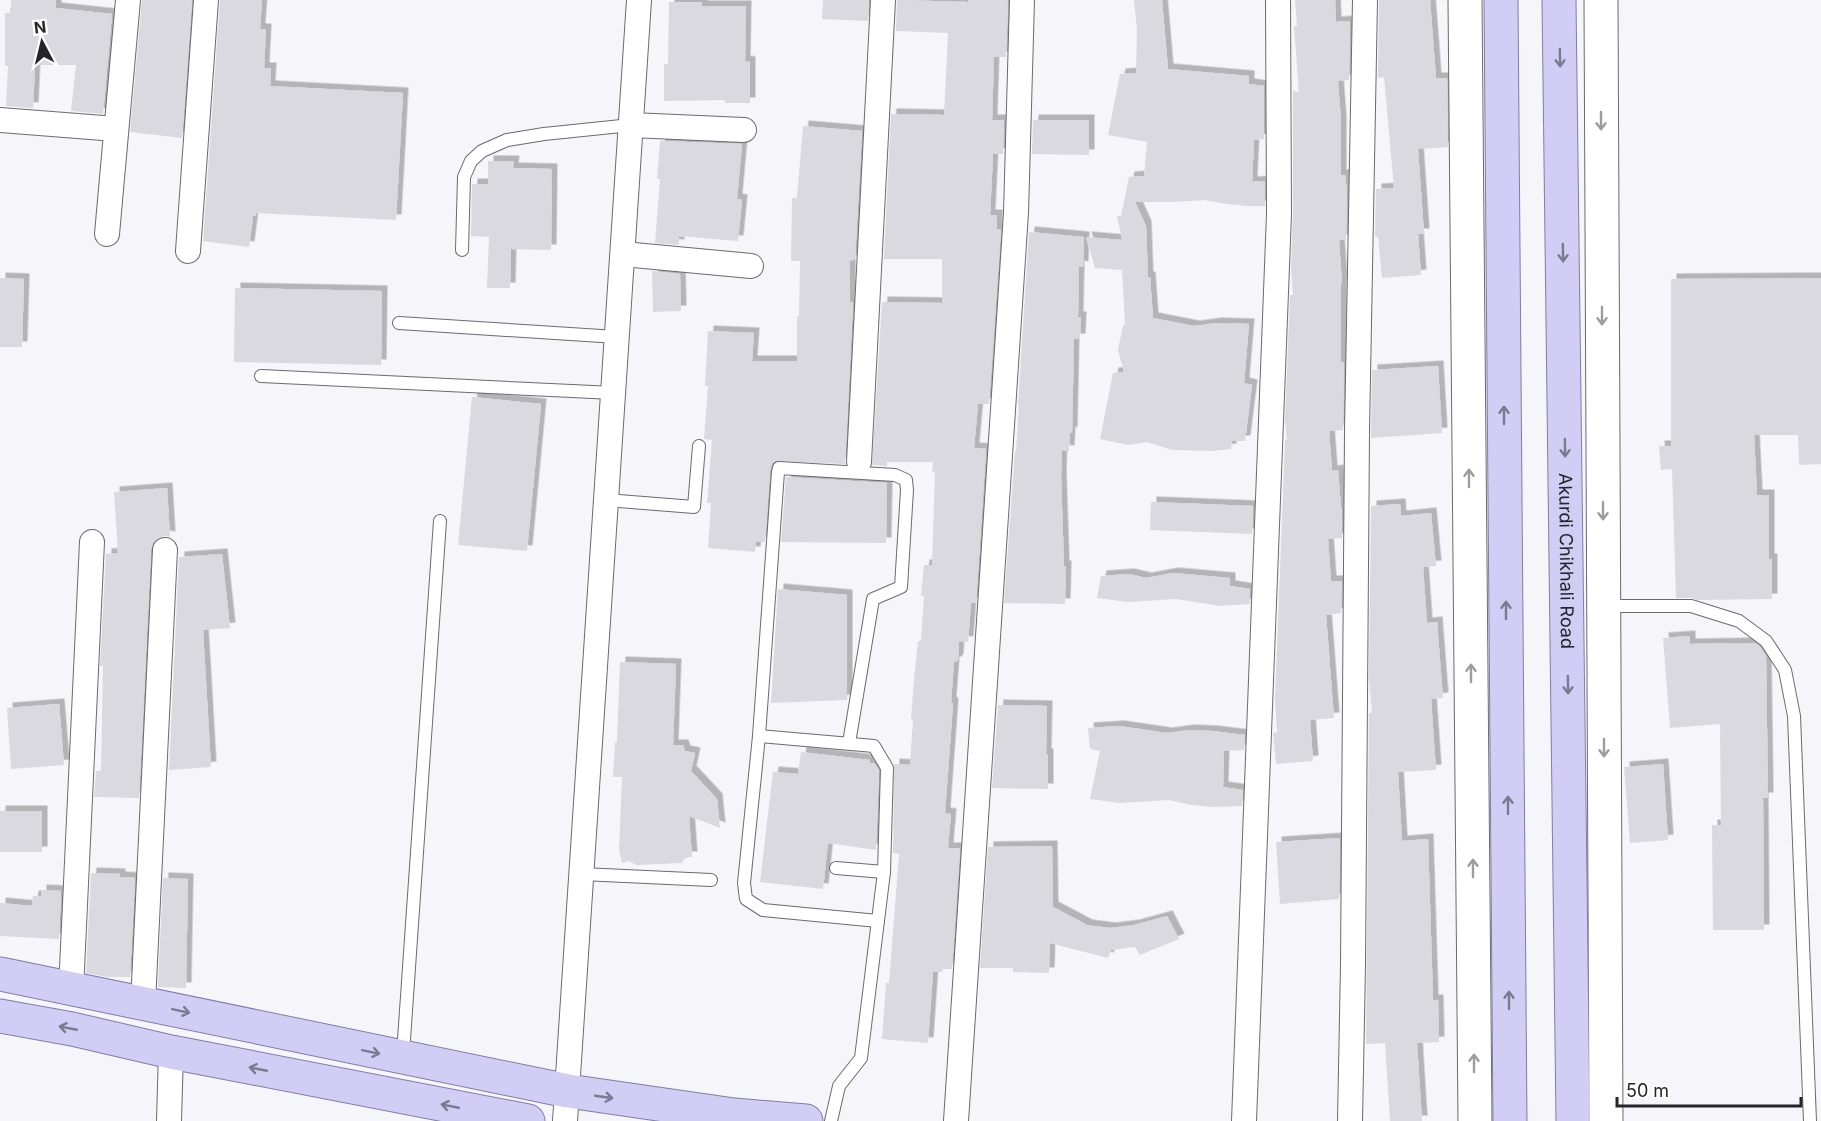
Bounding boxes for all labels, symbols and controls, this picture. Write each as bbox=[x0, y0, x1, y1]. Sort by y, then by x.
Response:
north arrow bbox=[12, 12, 72, 72]
text: N bbox=[33, 16, 47, 38]
one-way arrow bbox=[1554, 48, 1566, 68]
one-way arrow bbox=[1595, 111, 1607, 131]
one-way arrow bbox=[1557, 243, 1568, 263]
one-way arrow bbox=[1596, 306, 1608, 326]
one-way arrow bbox=[1498, 405, 1510, 425]
one-way arrow bbox=[1559, 438, 1571, 458]
one-way arrow bbox=[1463, 468, 1475, 488]
street label: Akurdi Chikhali Road bbox=[1555, 473, 1578, 649]
one-way arrow bbox=[1597, 501, 1609, 521]
one-way arrow bbox=[1500, 600, 1512, 620]
one-way arrow bbox=[1465, 663, 1477, 683]
one-way arrow bbox=[1562, 675, 1574, 695]
one-way arrow bbox=[1598, 738, 1610, 758]
one-way arrow bbox=[1502, 795, 1514, 815]
one-way arrow bbox=[1467, 858, 1479, 878]
one-way arrow bbox=[1503, 990, 1515, 1010]
one-way arrow bbox=[171, 1006, 190, 1017]
one-way arrow bbox=[58, 1022, 78, 1033]
one-way arrow bbox=[361, 1047, 381, 1058]
one-way arrow bbox=[1468, 1053, 1480, 1073]
one-way arrow bbox=[249, 1063, 269, 1074]
scale bar bbox=[1617, 1070, 1802, 1108]
text: 50 m bbox=[1626, 1080, 1669, 1101]
one-way arrow bbox=[594, 1091, 613, 1102]
one-way arrow bbox=[440, 1100, 460, 1111]

